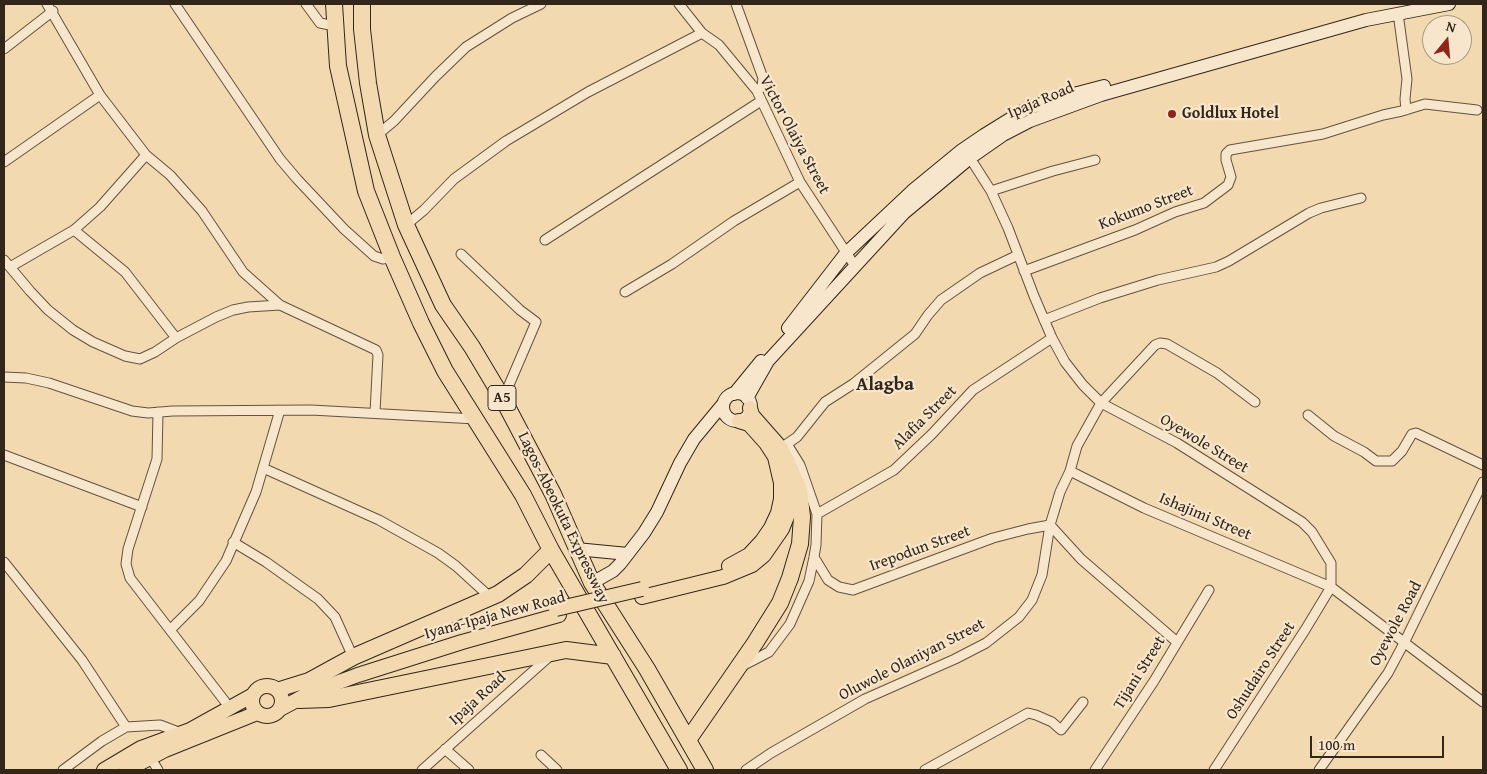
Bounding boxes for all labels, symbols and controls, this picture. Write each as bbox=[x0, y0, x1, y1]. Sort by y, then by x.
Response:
north arrow bbox=[1422, 15, 1472, 65]
text: N bbox=[1444, 16, 1458, 38]
street label: Victor Olaiya Street bbox=[755, 72, 833, 198]
street label: Ipaja Road bbox=[1005, 78, 1077, 124]
place label: Goldlux Hotel bbox=[1182, 104, 1279, 124]
marker: Goldlux Hotel bbox=[1166, 108, 1178, 120]
street label: Kokumo Street bbox=[1096, 181, 1196, 235]
district label: Alagba bbox=[856, 374, 914, 396]
street label: Alafia Street bbox=[889, 382, 961, 454]
road number: A5 bbox=[488, 386, 516, 410]
street label: Oyewole Street bbox=[1156, 410, 1252, 478]
street label: Lagos-Abeokuta Expressway bbox=[513, 429, 613, 607]
street label: Ishajimi Street bbox=[1156, 489, 1254, 545]
street label: Irepodun Street bbox=[867, 522, 973, 576]
street label: Oyewole Road bbox=[1366, 578, 1426, 670]
street label: Iyana-Ipaja New Road bbox=[422, 588, 568, 644]
street label: Oluwole Olaniyan Street bbox=[836, 615, 988, 705]
street label: Oshudairo Street bbox=[1222, 618, 1300, 724]
street label: Tijani Street bbox=[1110, 633, 1170, 713]
street label: Ipaja Road bbox=[446, 668, 510, 730]
scale bar bbox=[1312, 726, 1446, 758]
text: 100 m bbox=[1318, 734, 1355, 755]

